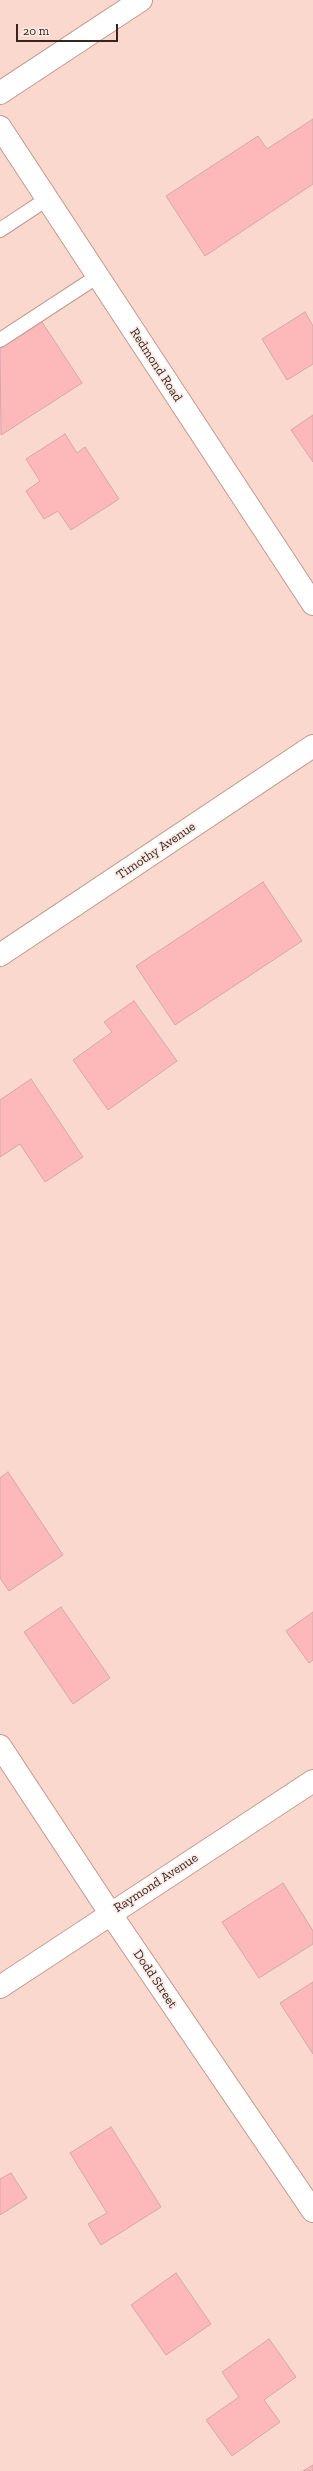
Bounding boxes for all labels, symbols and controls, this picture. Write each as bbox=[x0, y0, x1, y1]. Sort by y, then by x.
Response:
scale bar bbox=[18, 16, 120, 42]
text: 20 m bbox=[23, 24, 49, 38]
street label: Redmond Road bbox=[126, 325, 186, 405]
street label: Timothy Avenue bbox=[113, 819, 199, 883]
street label: Raymond Avenue bbox=[111, 1850, 201, 1916]
street label: Dodd Street bbox=[130, 1947, 180, 2011]

